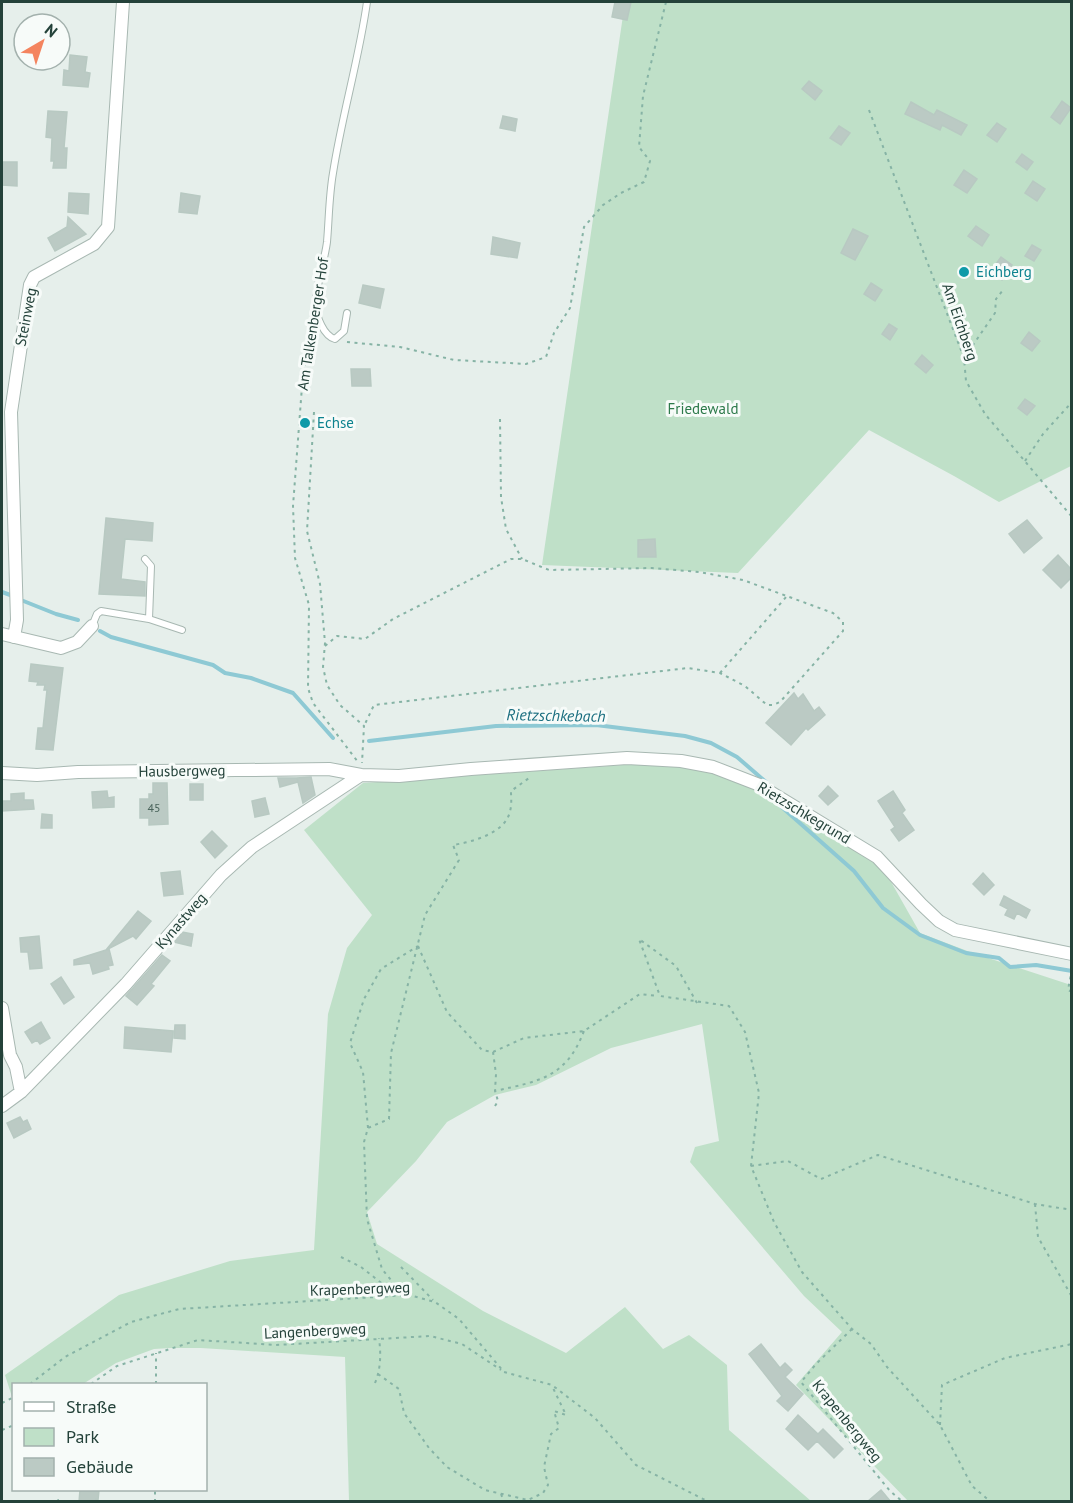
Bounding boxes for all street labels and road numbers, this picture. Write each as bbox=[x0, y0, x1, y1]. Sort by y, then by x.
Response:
street label: Am Talkenberger Hof bbox=[293, 255, 333, 392]
street label: Am Eichberg bbox=[938, 281, 983, 363]
street label: Steinweg bbox=[11, 286, 40, 348]
street label: Hausbergweg bbox=[138, 760, 226, 781]
street label: Rietzschkegrund bbox=[754, 777, 854, 848]
street label: Kynastweg bbox=[151, 888, 210, 953]
street label: Krapenbergweg bbox=[309, 1277, 411, 1300]
street label: Langenbergweg bbox=[263, 1318, 367, 1343]
street label: Krapenbergweg bbox=[808, 1376, 886, 1466]

